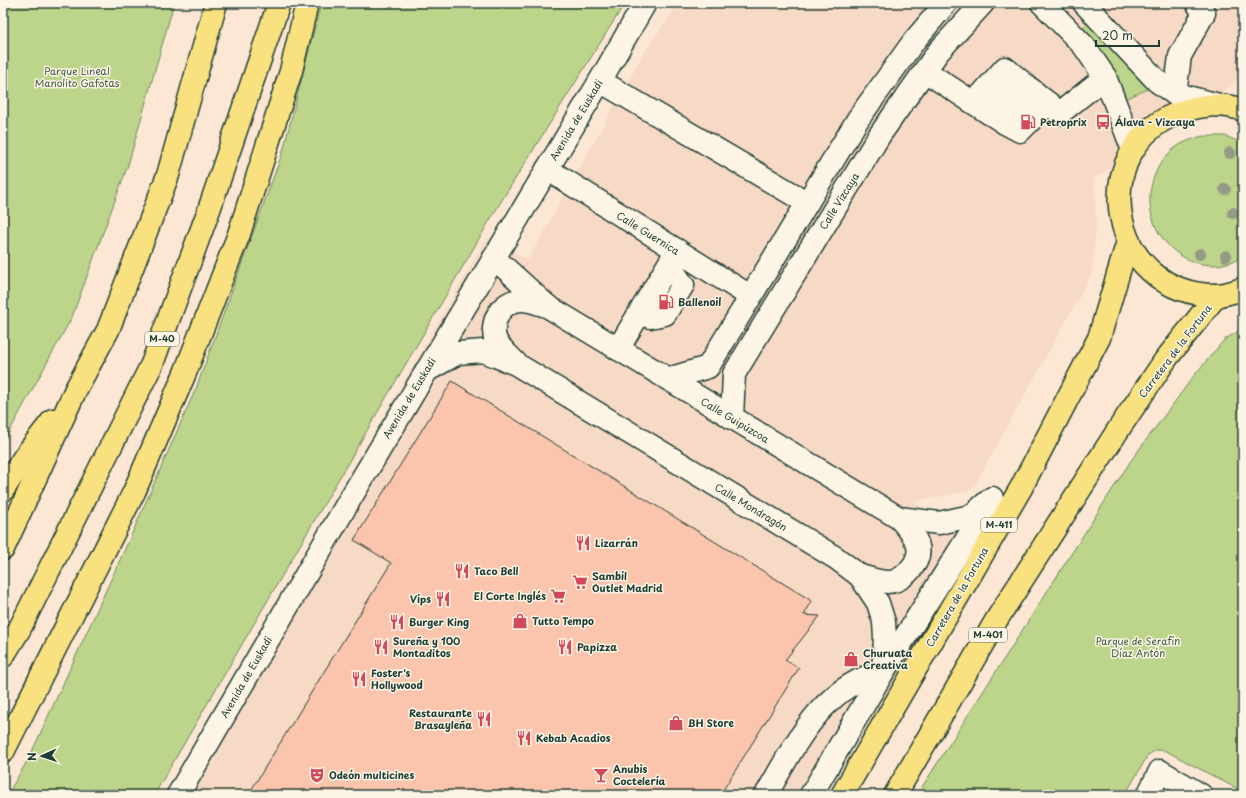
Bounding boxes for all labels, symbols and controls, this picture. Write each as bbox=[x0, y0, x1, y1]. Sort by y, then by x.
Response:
scale bar bbox=[1096, 22, 1159, 48]
text: 20 m bbox=[1102, 26, 1133, 44]
park label: Parque Lineal Manolito Gafotas bbox=[35, 63, 120, 90]
street label: Avenida de Euskadi bbox=[545, 76, 606, 163]
fuel station icon: Petroprix bbox=[1019, 113, 1037, 131]
bus stop icon: Álava - Vizcaya bbox=[1094, 113, 1112, 131]
place label: Petroprix bbox=[1040, 114, 1087, 129]
place label: Álava - Vizcaya bbox=[1115, 114, 1195, 129]
street label: Calle Vizcaya bbox=[815, 169, 862, 232]
street label: Calle Guernica bbox=[614, 207, 683, 258]
fuel station icon: Ballenoil bbox=[657, 293, 675, 311]
place label: Ballenoil bbox=[678, 294, 721, 309]
street label: Carretera de la Fortuna bbox=[1134, 300, 1215, 401]
road number: M-40 bbox=[145, 332, 179, 346]
street label: Avenida de Euskadi bbox=[378, 354, 439, 441]
street label: Calle Guipúzcoa bbox=[698, 393, 773, 446]
street label: Calle Mondragón bbox=[712, 479, 790, 534]
road number: M-411 bbox=[981, 518, 1017, 532]
restaurant icon: Lizarrán bbox=[574, 534, 592, 552]
place label: Lizarrán bbox=[595, 535, 638, 550]
street label: Carretera de la Fortuna bbox=[922, 543, 992, 650]
restaurant icon: Taco Bell bbox=[453, 562, 471, 580]
place label: Taco Bell bbox=[474, 563, 519, 578]
place label: Sambil Outlet Madrid bbox=[592, 568, 663, 595]
supermarket icon: Sambil Outlet Madrid bbox=[571, 573, 589, 591]
supermarket icon: El Corte Inglés bbox=[549, 587, 567, 605]
place label: El Corte Inglés bbox=[474, 588, 546, 603]
restaurant icon: Vips bbox=[434, 590, 452, 608]
place label: Vips bbox=[410, 591, 431, 606]
shop icon: Tutto Tempo bbox=[511, 612, 529, 630]
restaurant icon: Burger King bbox=[388, 613, 406, 631]
place label: Tutto Tempo bbox=[532, 613, 594, 628]
place label: Burger King bbox=[409, 614, 469, 629]
road number: M-401 bbox=[969, 628, 1007, 642]
street label: Avenida de Euskadi bbox=[216, 633, 275, 720]
place label: Sureña y 100 Montaditos bbox=[393, 633, 460, 660]
park label: Parque de Serafín Díaz Antón bbox=[1096, 633, 1180, 660]
restaurant icon: Sureña y 100 Montaditos bbox=[372, 638, 390, 656]
restaurant icon: Papizza bbox=[556, 638, 574, 656]
place label: Papizza bbox=[577, 639, 617, 654]
place label: Churuata Creativa bbox=[863, 645, 913, 672]
shop icon: Churuata Creativa bbox=[842, 650, 860, 668]
place label: Foster's Hollywood bbox=[371, 665, 423, 692]
restaurant icon: Foster's Hollywood bbox=[350, 670, 368, 688]
place label: Restaurante Brasayleña bbox=[409, 705, 473, 732]
restaurant icon: Restaurante Brasayleña bbox=[475, 710, 493, 728]
shop icon: BH Store bbox=[667, 714, 685, 732]
place label: BH Store bbox=[688, 715, 734, 730]
restaurant icon: Kebab Acadios bbox=[515, 729, 533, 747]
place label: Kebab Acadios bbox=[536, 730, 611, 745]
north arrow bbox=[22, 736, 62, 776]
text: N bbox=[23, 751, 40, 761]
place label: Anubis Coctelería bbox=[613, 761, 666, 788]
theatre icon: Odeón multicines bbox=[308, 766, 326, 784]
bar icon: Anubis Coctelería bbox=[592, 766, 610, 784]
place label: Odeón multicines bbox=[329, 767, 414, 782]

